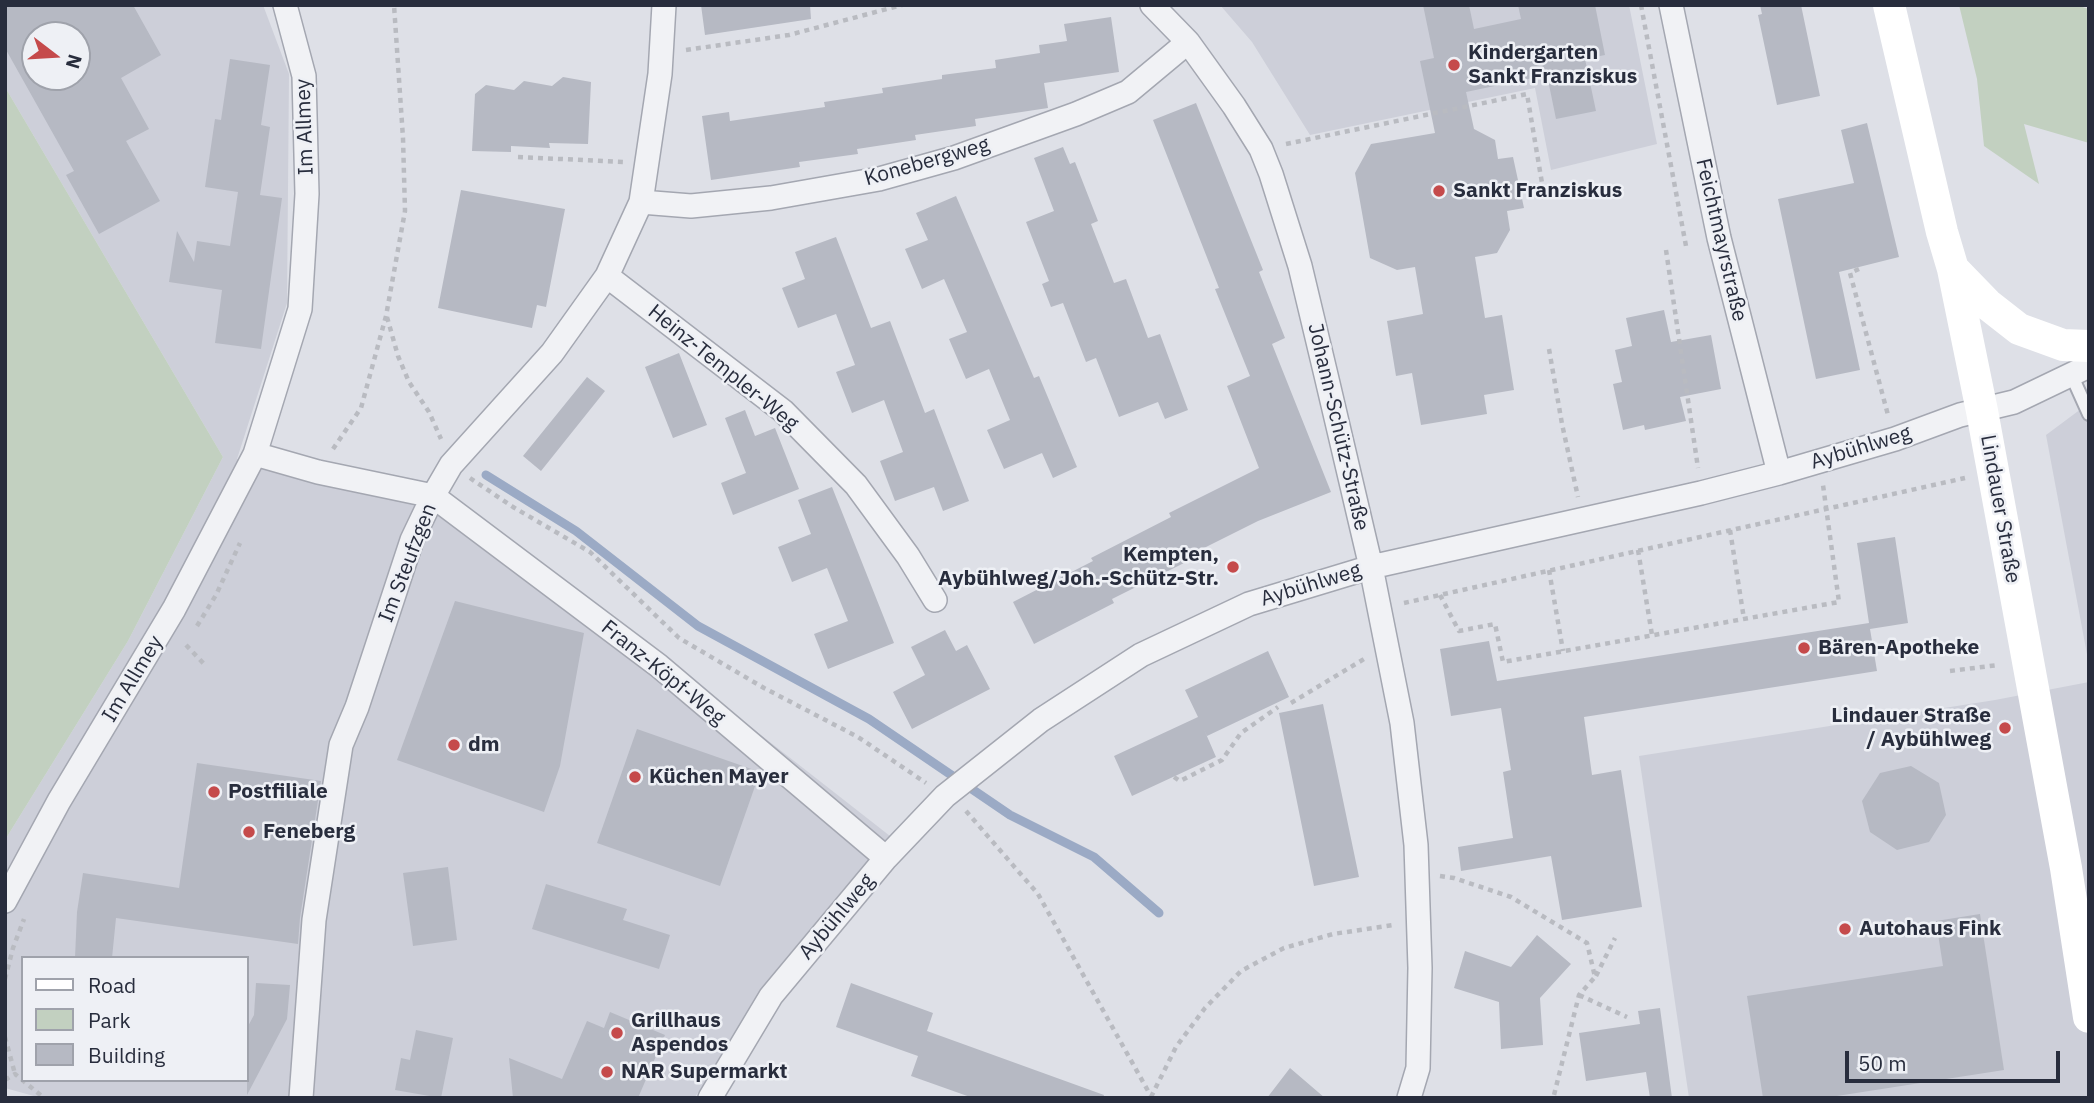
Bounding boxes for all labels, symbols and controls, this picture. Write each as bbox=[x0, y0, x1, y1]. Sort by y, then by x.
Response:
north arrow bbox=[21, 21, 91, 91]
place label: Kindergarten Sankt Franziskus bbox=[1468, 40, 1637, 90]
text: N bbox=[61, 51, 88, 72]
marker: Kindergarten Sankt Franziskus bbox=[1446, 57, 1462, 73]
street label: Im Allmey bbox=[291, 78, 319, 176]
street label: Konebergweg bbox=[862, 132, 992, 192]
street label: Feichtmayrstraße bbox=[1690, 156, 1752, 324]
place label: Sankt Franziskus bbox=[1453, 178, 1622, 204]
marker: Sankt Franziskus bbox=[1431, 183, 1447, 199]
street label: Heinz-Templer-Weg bbox=[643, 299, 803, 437]
street label: Johann-Schütz-Straße bbox=[1302, 321, 1374, 533]
street label: Aybühlweg bbox=[1808, 421, 1914, 475]
street label: Lindauer Straße bbox=[1975, 433, 2025, 585]
street label: Im Steufzgen bbox=[374, 500, 442, 626]
place label: Kempten, Aybühlweg/Joh.-Schütz-Str. bbox=[938, 542, 1219, 592]
street label: Aybühlweg bbox=[1258, 558, 1364, 612]
marker: Kempten, Aybühlweg/Joh.-Schütz-Str. bbox=[1225, 559, 1241, 575]
street label: Franz-Köpf-Weg bbox=[596, 615, 730, 731]
street label: Im Allmey bbox=[97, 631, 169, 727]
place label: Bären-Apotheke bbox=[1818, 635, 1979, 661]
marker: Bären-Apotheke bbox=[1796, 640, 1812, 656]
place label: Lindauer Straße / Aybühlweg bbox=[1831, 703, 1991, 753]
marker: Lindauer Straße / Aybühlweg bbox=[1997, 720, 2013, 736]
place label: dm bbox=[468, 732, 500, 758]
marker: dm bbox=[446, 737, 462, 753]
place label: Küchen Mayer bbox=[649, 764, 789, 790]
marker: Küchen Mayer bbox=[627, 769, 643, 785]
place label: Postfiliale bbox=[228, 779, 328, 805]
marker: Postfiliale bbox=[206, 784, 222, 800]
place label: Feneberg bbox=[263, 819, 355, 845]
marker: Feneberg bbox=[241, 824, 257, 840]
street label: Aybühlweg bbox=[794, 869, 880, 965]
place label: Autohaus Fink bbox=[1859, 916, 2001, 942]
marker: Autohaus Fink bbox=[1837, 921, 1853, 937]
legend bbox=[21, 956, 248, 1082]
text: Road bbox=[88, 971, 136, 999]
text: Park bbox=[88, 1006, 131, 1034]
place label: Grillhaus Aspendos bbox=[631, 1008, 728, 1058]
marker: Grillhaus Aspendos bbox=[609, 1025, 625, 1041]
scale bar bbox=[1849, 1036, 2064, 1080]
text: Building bbox=[88, 1041, 165, 1069]
text: 50 m bbox=[1858, 1049, 1907, 1077]
place label: NAR Supermarkt bbox=[621, 1059, 788, 1085]
marker: NAR Supermarkt bbox=[599, 1064, 615, 1080]

